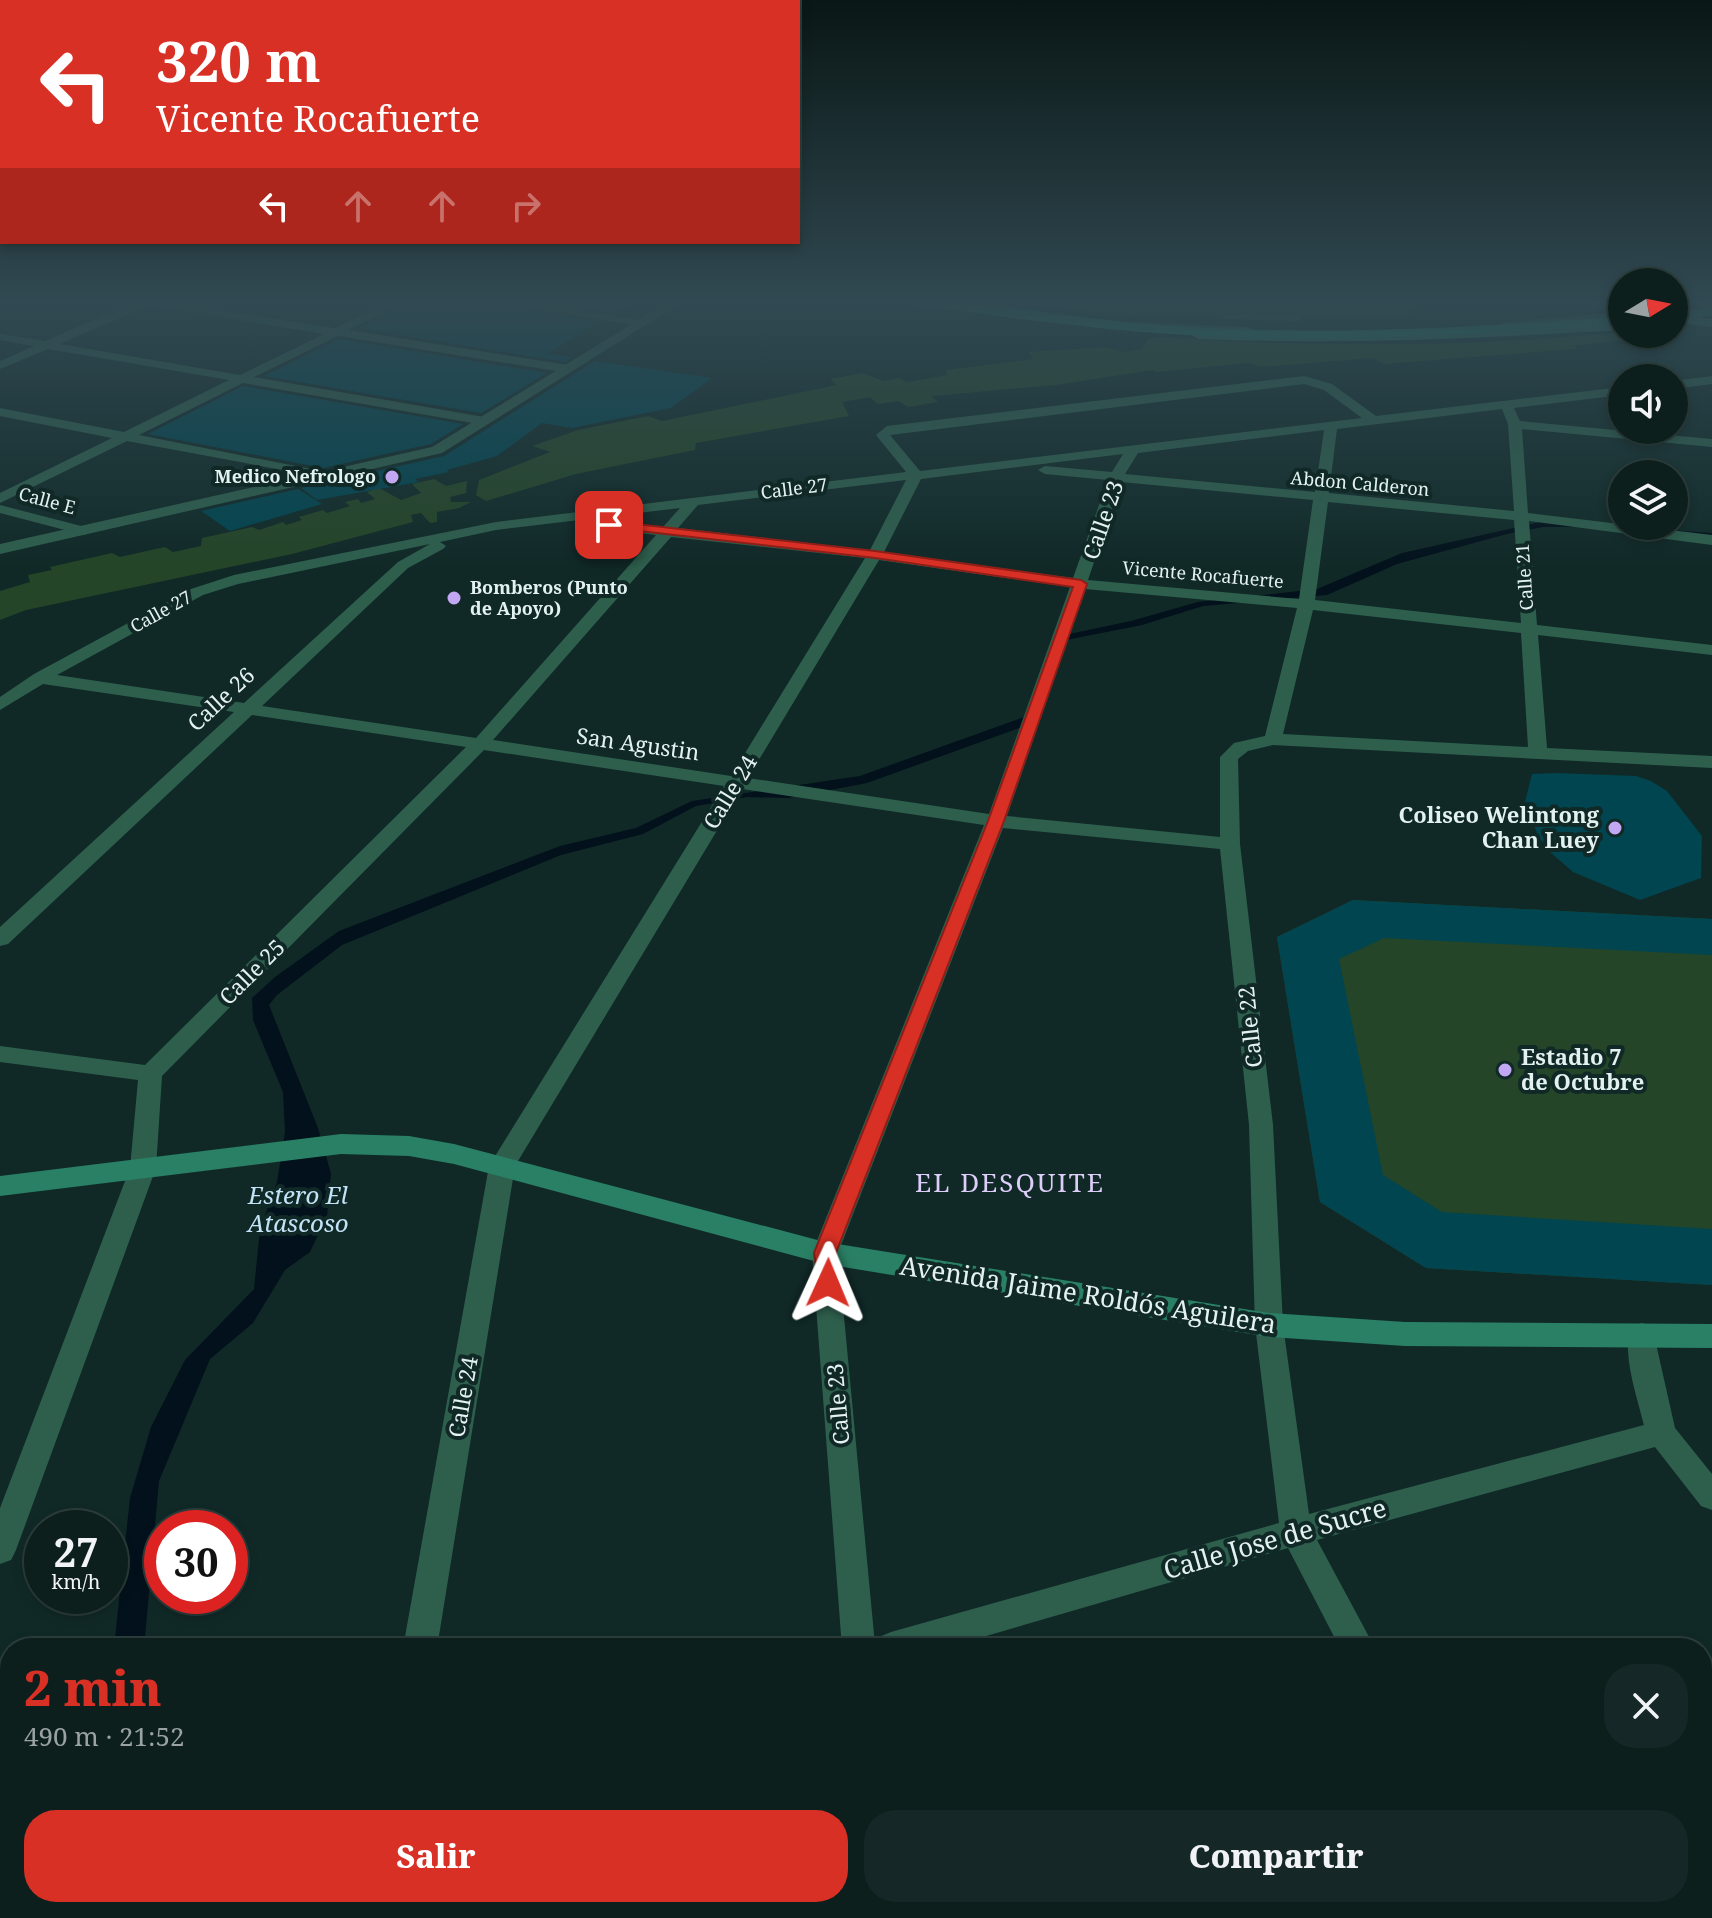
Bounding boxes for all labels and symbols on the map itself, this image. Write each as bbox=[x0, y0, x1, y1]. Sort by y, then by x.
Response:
north arrow bbox=[1608, 268, 1688, 348]
place label: Medico Nefrologo bbox=[215, 464, 376, 488]
street label: Abdon Calderon bbox=[1290, 465, 1431, 501]
marker: Medico Nefrologo bbox=[383, 468, 401, 486]
street label: Calle 27 bbox=[759, 472, 828, 504]
street label: Calle 23 bbox=[1075, 476, 1130, 563]
street label: Calle E bbox=[16, 481, 78, 519]
pin bbox=[575, 491, 643, 559]
street label: Calle 21 bbox=[1510, 543, 1538, 611]
street label: Vicente Rocafuerte bbox=[1121, 555, 1285, 593]
place label: Bomberos (Punto de Apoyo) bbox=[470, 575, 628, 620]
street label: Calle 27 bbox=[125, 584, 196, 638]
marker: Bomberos (Punto de Apoyo) bbox=[445, 589, 463, 607]
street label: Calle 26 bbox=[180, 659, 260, 737]
street label: San Agustin bbox=[575, 720, 702, 766]
street label: Calle 24 bbox=[695, 749, 763, 834]
place label: Coliseo Welintong Chan Luey bbox=[1399, 799, 1600, 854]
marker: Coliseo Welintong Chan Luey bbox=[1606, 819, 1624, 837]
street label: Calle 25 bbox=[212, 932, 291, 1011]
street label: Calle 22 bbox=[1230, 985, 1268, 1069]
place label: Estadio 7 de Octubre bbox=[1521, 1041, 1644, 1096]
marker: Estadio 7 de Octubre bbox=[1496, 1061, 1514, 1079]
district label: EL DESQUITE bbox=[915, 1164, 1105, 1200]
water label: Estero El Atascoso bbox=[245, 1178, 349, 1239]
position arrow bbox=[786, 1241, 870, 1325]
street label: Avenida Jaime Roldós Aguilera bbox=[898, 1246, 1279, 1342]
street label: Calle 24 bbox=[440, 1354, 484, 1440]
street label: Calle 23 bbox=[819, 1362, 856, 1446]
street label: Calle Jose de Sucre bbox=[1159, 1489, 1390, 1587]
speed limit sign: 30 bbox=[144, 1510, 248, 1614]

